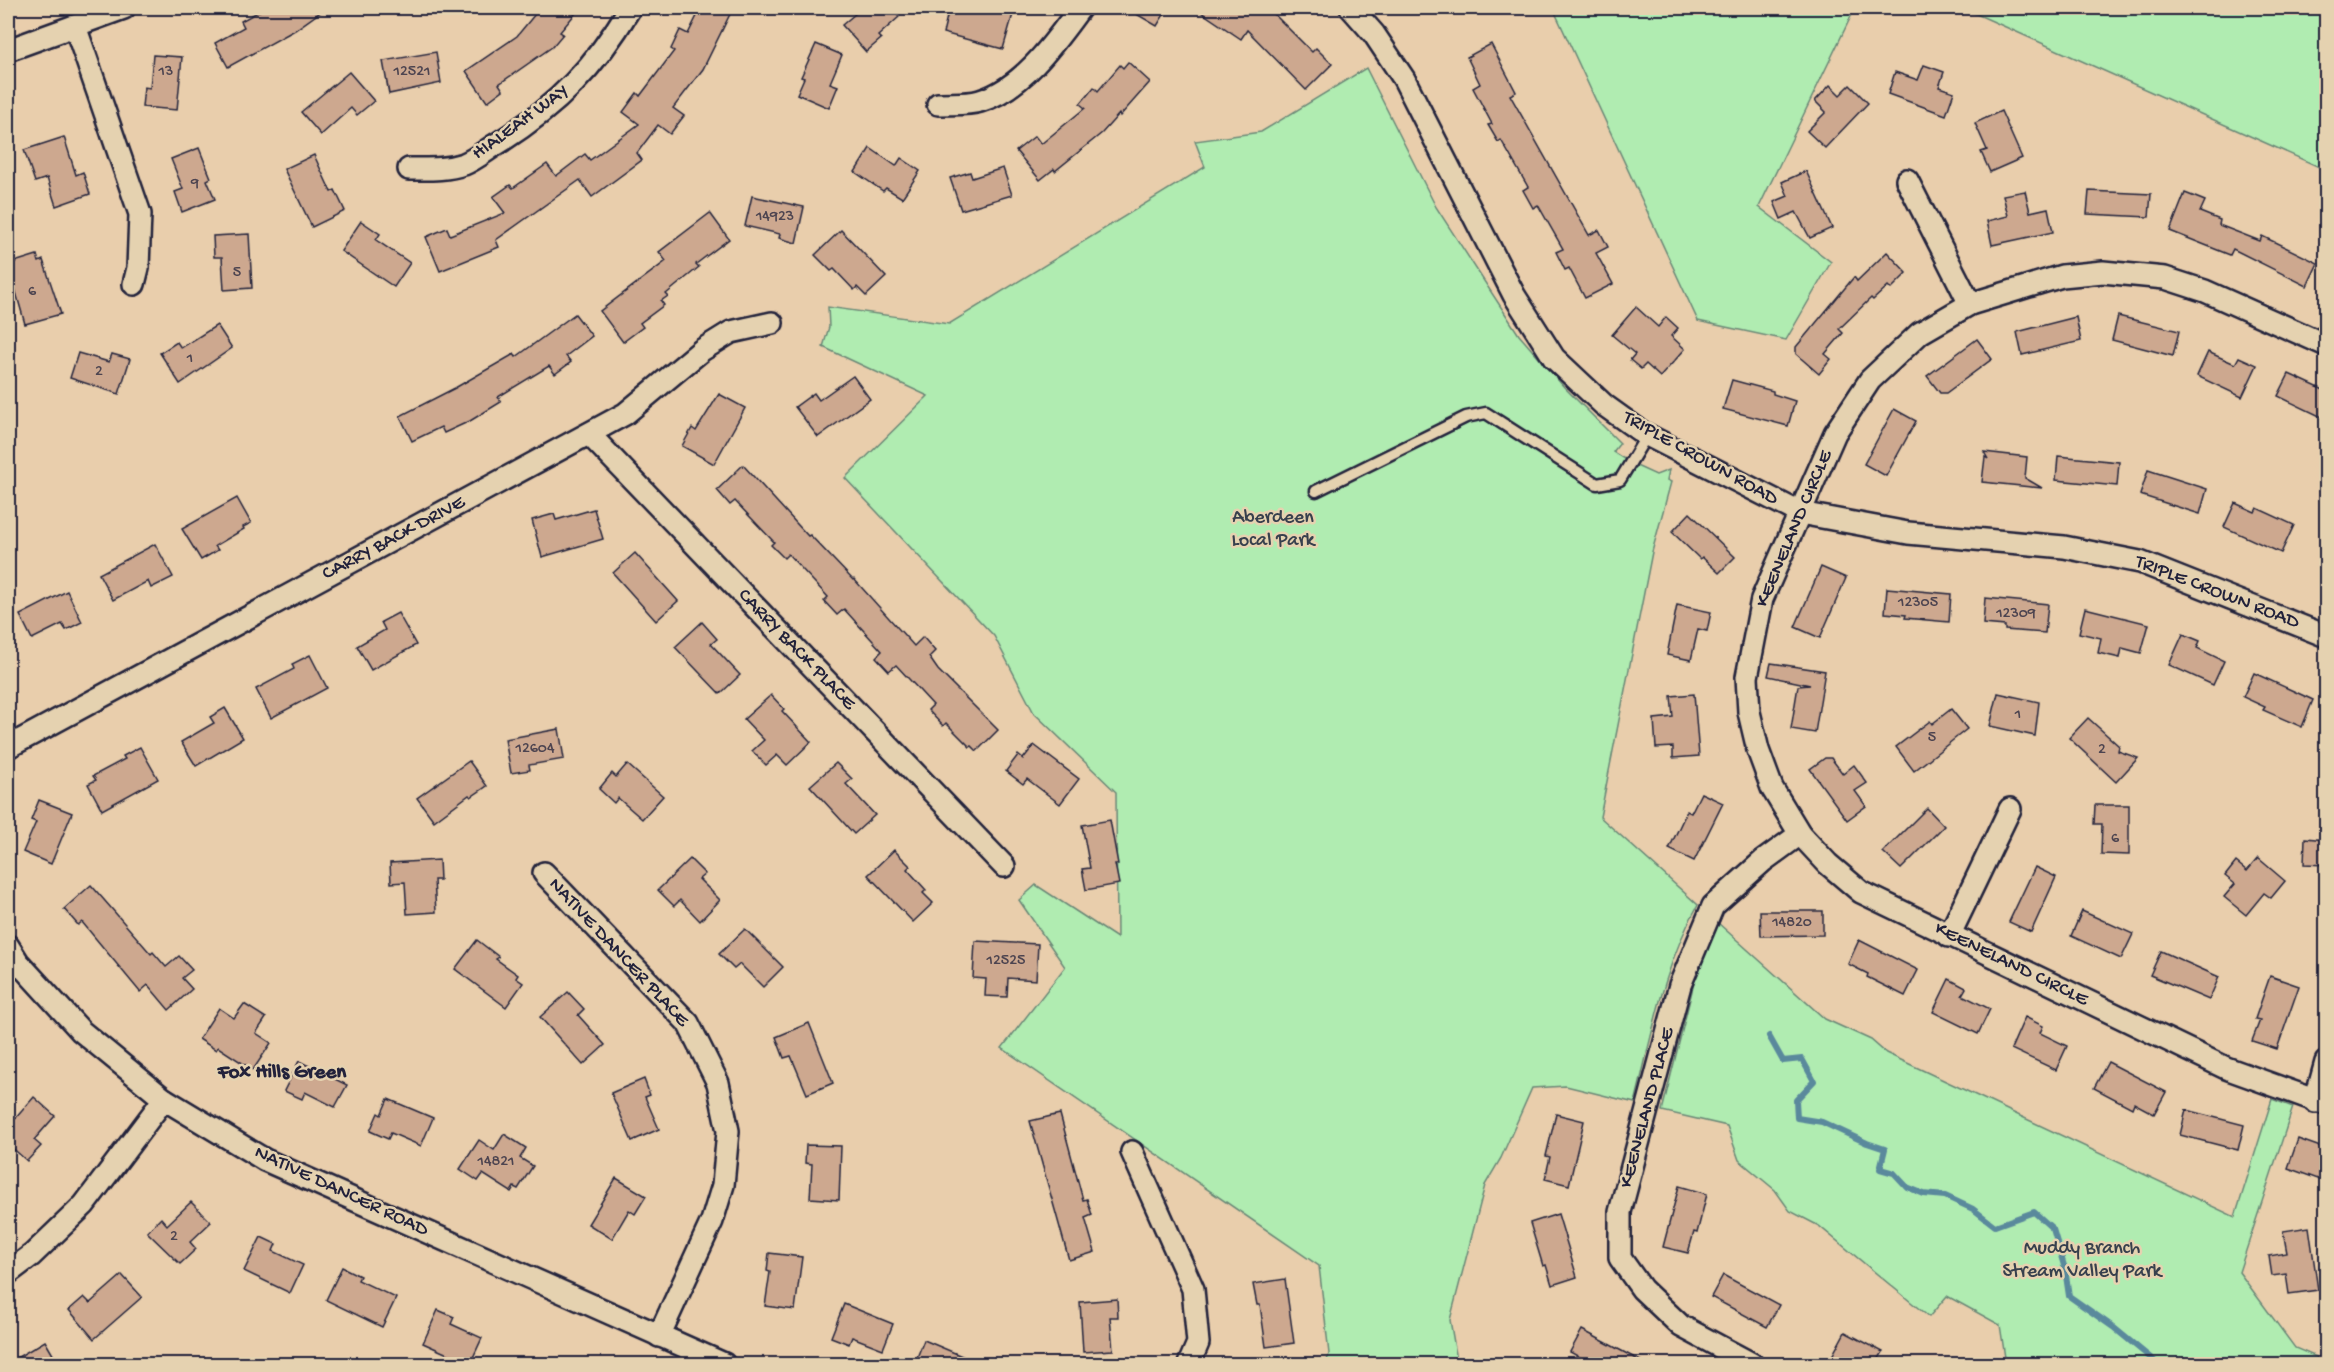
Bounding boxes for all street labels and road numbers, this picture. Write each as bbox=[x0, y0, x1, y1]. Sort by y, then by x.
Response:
street label: HIALEAH WAY bbox=[468, 80, 574, 166]
street label: TRIPLE CROWN ROAD bbox=[1617, 406, 1783, 512]
street label: KEENELAND CIRCLE bbox=[1752, 446, 1839, 611]
street label: CARRY BACK DRIVE bbox=[319, 491, 471, 586]
street label: TRIPLE CROWN ROAD bbox=[2131, 551, 2303, 635]
street label: CARRY BACK PLACE bbox=[732, 585, 861, 717]
street label: NATIVE DANCER PLACE bbox=[543, 874, 694, 1033]
street label: KEENELAND CIRCLE bbox=[1930, 918, 2093, 1013]
street label: KEENELAND PLACE bbox=[1616, 1024, 1681, 1191]
street label: NATIVE DANCER ROAD bbox=[250, 1142, 433, 1243]

